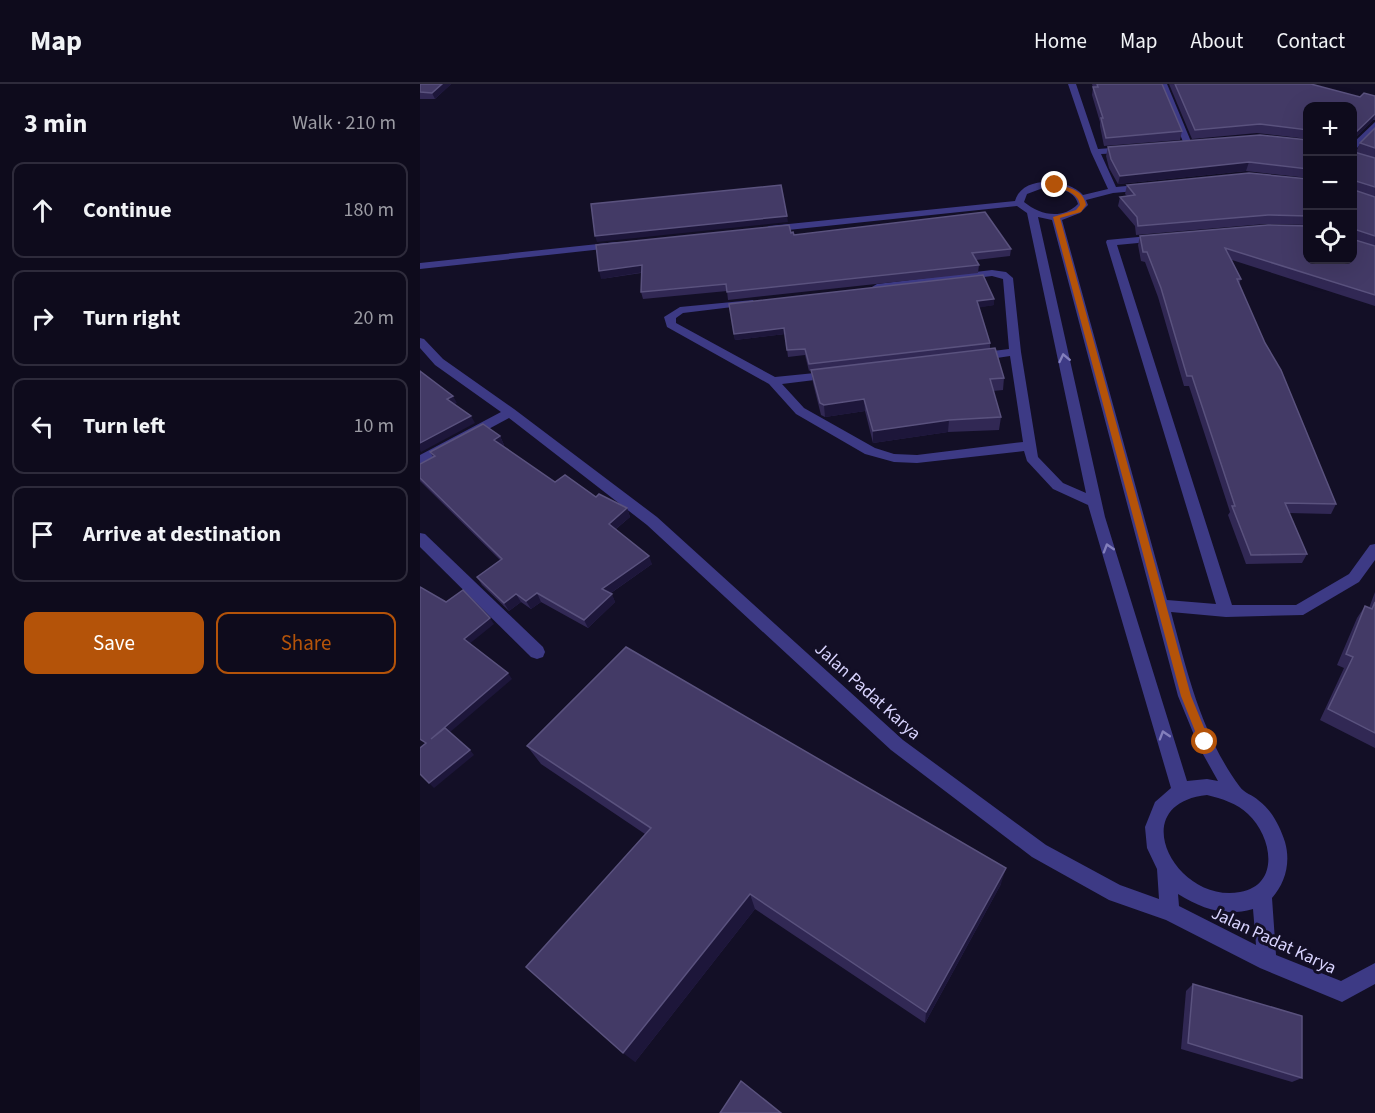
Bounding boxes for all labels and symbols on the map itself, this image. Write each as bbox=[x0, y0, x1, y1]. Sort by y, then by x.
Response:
route end bbox=[1041, 171, 1067, 197]
one-way arrow bbox=[1058, 354, 1071, 364]
one-way arrow bbox=[1103, 543, 1115, 554]
street label: Jalan Padat Karya bbox=[809, 637, 926, 746]
route start bbox=[1191, 728, 1217, 754]
one-way arrow bbox=[1159, 730, 1171, 741]
street label: Jalan Padat Karya bbox=[1207, 901, 1340, 980]

